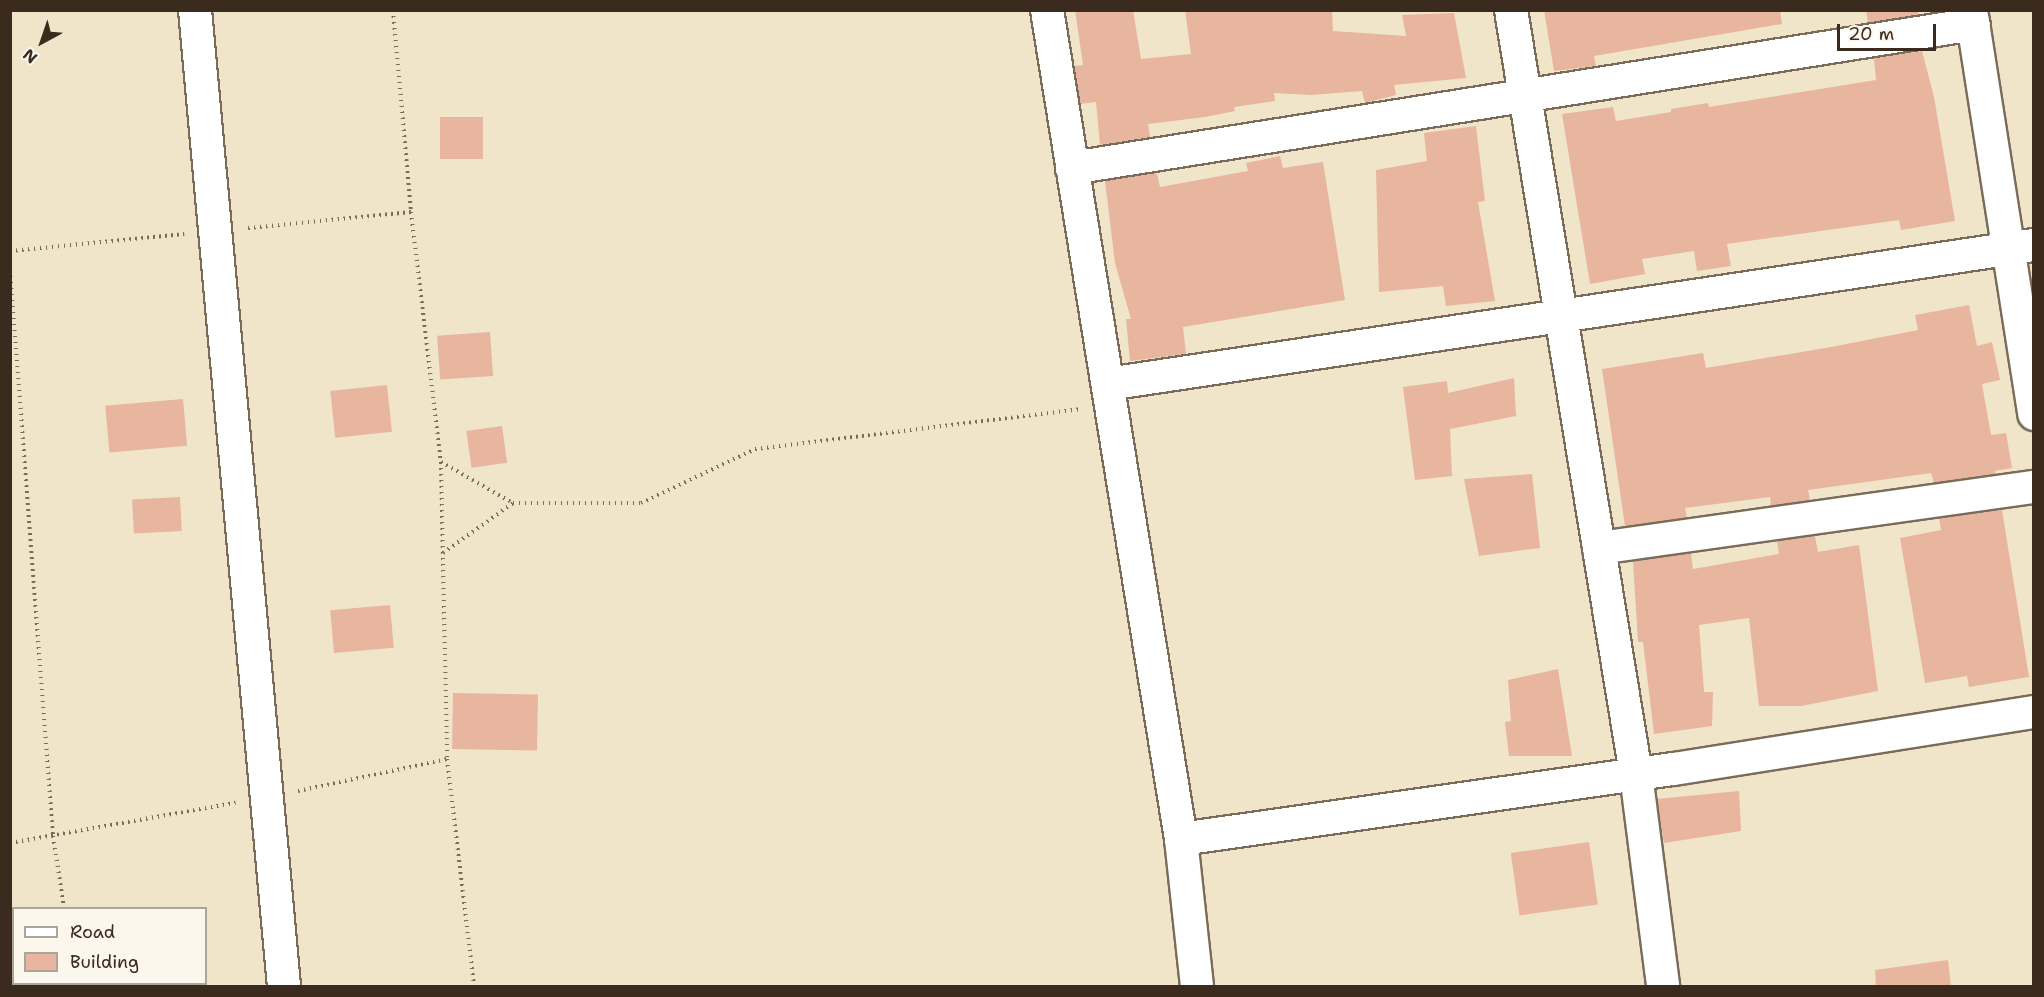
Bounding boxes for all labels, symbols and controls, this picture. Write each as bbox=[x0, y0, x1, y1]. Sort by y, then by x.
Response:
north arrow bbox=[12, 12, 72, 72]
scale bar bbox=[1840, 12, 1939, 50]
text: 20 m bbox=[1848, 22, 1894, 46]
text: N bbox=[18, 44, 42, 68]
legend bbox=[12, 907, 207, 985]
text: Road bbox=[70, 920, 115, 944]
text: Building bbox=[70, 950, 139, 974]

